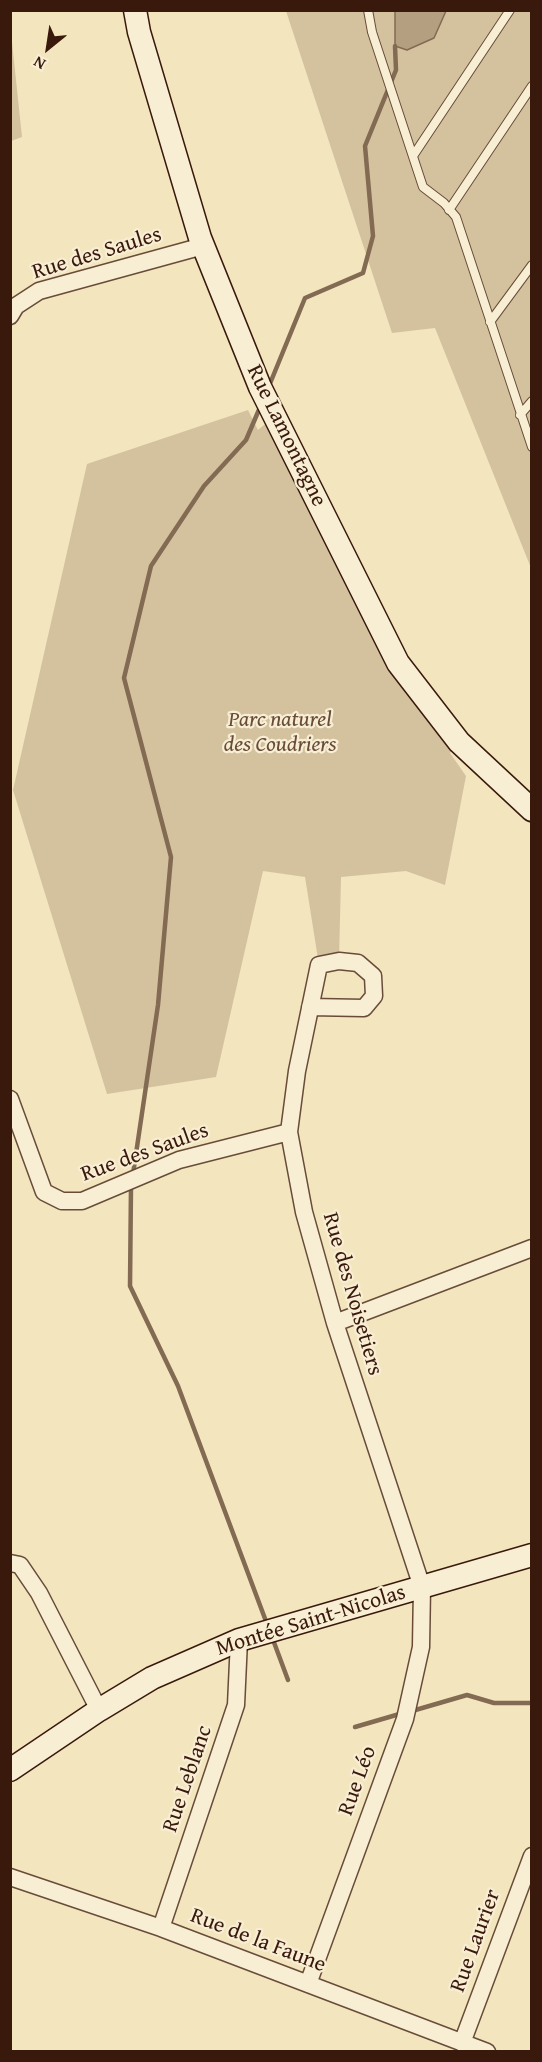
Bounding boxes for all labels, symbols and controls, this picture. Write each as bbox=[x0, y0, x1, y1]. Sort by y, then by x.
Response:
north arrow bbox=[18, 18, 78, 78]
text: N bbox=[28, 51, 50, 77]
street label: Rue des Saules bbox=[29, 222, 165, 286]
street label: Rue Lamontagne bbox=[240, 361, 332, 511]
park label: Parc naturel des Coudriers bbox=[224, 707, 336, 758]
street label: Rue des Saules bbox=[78, 1118, 212, 1188]
street label: Rue des Noisetiers bbox=[316, 1209, 388, 1379]
street label: Montée Saint-Nicolas bbox=[213, 1580, 409, 1662]
street label: Rue Leblanc bbox=[157, 1722, 219, 1836]
street label: Rue Léo bbox=[333, 1743, 383, 1819]
street label: Rue Laurier bbox=[445, 1886, 507, 1996]
street label: Rue de la Faune bbox=[187, 1903, 329, 1979]

